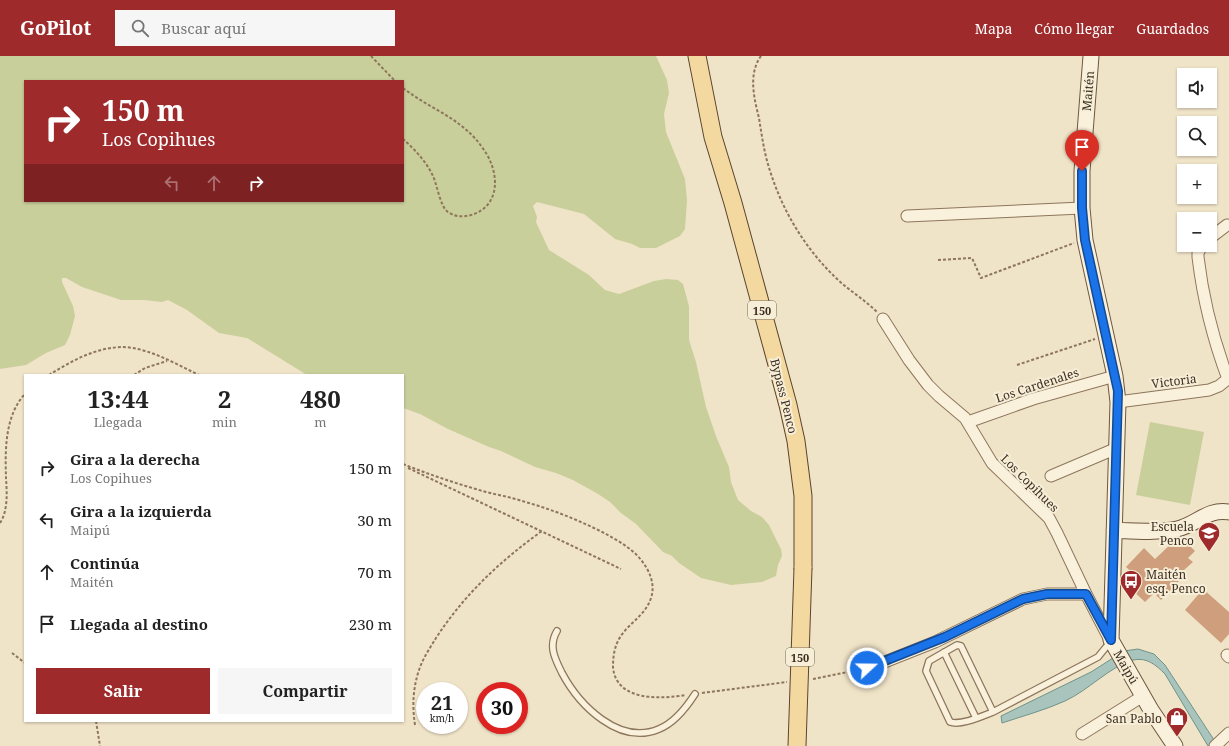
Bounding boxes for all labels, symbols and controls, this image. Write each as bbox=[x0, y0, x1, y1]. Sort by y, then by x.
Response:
search box bbox=[115, 10, 395, 46]
text: GoPilot bbox=[20, 15, 91, 41]
icon: search bbox=[129, 17, 151, 39]
text: Buscar aquí bbox=[161, 18, 246, 38]
text: Mapa bbox=[975, 19, 1012, 38]
text: Cómo llegar bbox=[1034, 19, 1114, 38]
text: Guardados bbox=[1136, 19, 1209, 38]
map controls bbox=[1177, 68, 1217, 252]
button: sound bbox=[1177, 68, 1217, 108]
street label: Maitén bbox=[1078, 70, 1098, 112]
text: 150 m bbox=[102, 91, 184, 129]
icon: right bbox=[36, 96, 88, 148]
button: search bbox=[1177, 116, 1217, 156]
text: Los Copihues bbox=[102, 127, 215, 151]
pin bbox=[1065, 130, 1099, 171]
icon: arrive bbox=[1071, 136, 1093, 158]
button: + bbox=[1177, 164, 1217, 204]
icon: left bbox=[161, 172, 183, 194]
icon: ahead bbox=[203, 172, 225, 194]
icon: right bbox=[245, 172, 267, 194]
button: − bbox=[1177, 212, 1217, 252]
road number: 150 bbox=[748, 301, 776, 319]
street label: Bypass Penco bbox=[766, 357, 802, 435]
street label: Los Cardenales bbox=[993, 364, 1081, 406]
street label: Victoria bbox=[1151, 370, 1198, 392]
text: 13:44 bbox=[87, 382, 149, 415]
text: 2 bbox=[218, 382, 231, 415]
text: 480 bbox=[300, 382, 341, 415]
text: Llegada bbox=[94, 413, 142, 431]
text: min bbox=[212, 413, 237, 431]
text: m bbox=[314, 413, 327, 431]
text: Gira a la derecha bbox=[70, 449, 200, 469]
street label: Los Copihues bbox=[997, 450, 1063, 516]
icon: right bbox=[36, 457, 58, 479]
text: 150 m bbox=[349, 458, 392, 478]
text: Los Copihues bbox=[70, 469, 152, 487]
text: Gira a la izquierda bbox=[70, 501, 212, 521]
icon: left bbox=[36, 509, 58, 531]
text: 30 m bbox=[357, 510, 392, 530]
place label: Escuela Penco bbox=[1151, 518, 1194, 549]
school or university icon: Escuela Penco bbox=[1196, 520, 1222, 553]
text: Maipú bbox=[70, 521, 110, 539]
text: Continúa bbox=[70, 553, 140, 573]
icon: ahead bbox=[36, 561, 58, 583]
text: 70 m bbox=[357, 562, 392, 582]
place label: Maitén esq. Penco bbox=[1146, 566, 1206, 597]
bus stop icon: Maitén esq. Penco bbox=[1118, 568, 1144, 601]
text: Maitén bbox=[70, 573, 114, 591]
icon: arrive bbox=[36, 613, 58, 635]
text: Llegada al destino bbox=[70, 614, 208, 634]
text: 230 m bbox=[349, 614, 392, 634]
position arrow bbox=[846, 647, 888, 689]
street label: Maipú bbox=[1109, 647, 1143, 688]
road number: 150 bbox=[786, 648, 814, 666]
button: Salir bbox=[36, 668, 210, 714]
button: Compartir bbox=[218, 668, 392, 714]
speed limit sign: 30 bbox=[476, 682, 528, 734]
text: 21 bbox=[431, 689, 453, 716]
shop icon: San Pablo bbox=[1164, 705, 1190, 738]
place label: San Pablo bbox=[1106, 710, 1162, 727]
text: km/h bbox=[430, 711, 454, 725]

